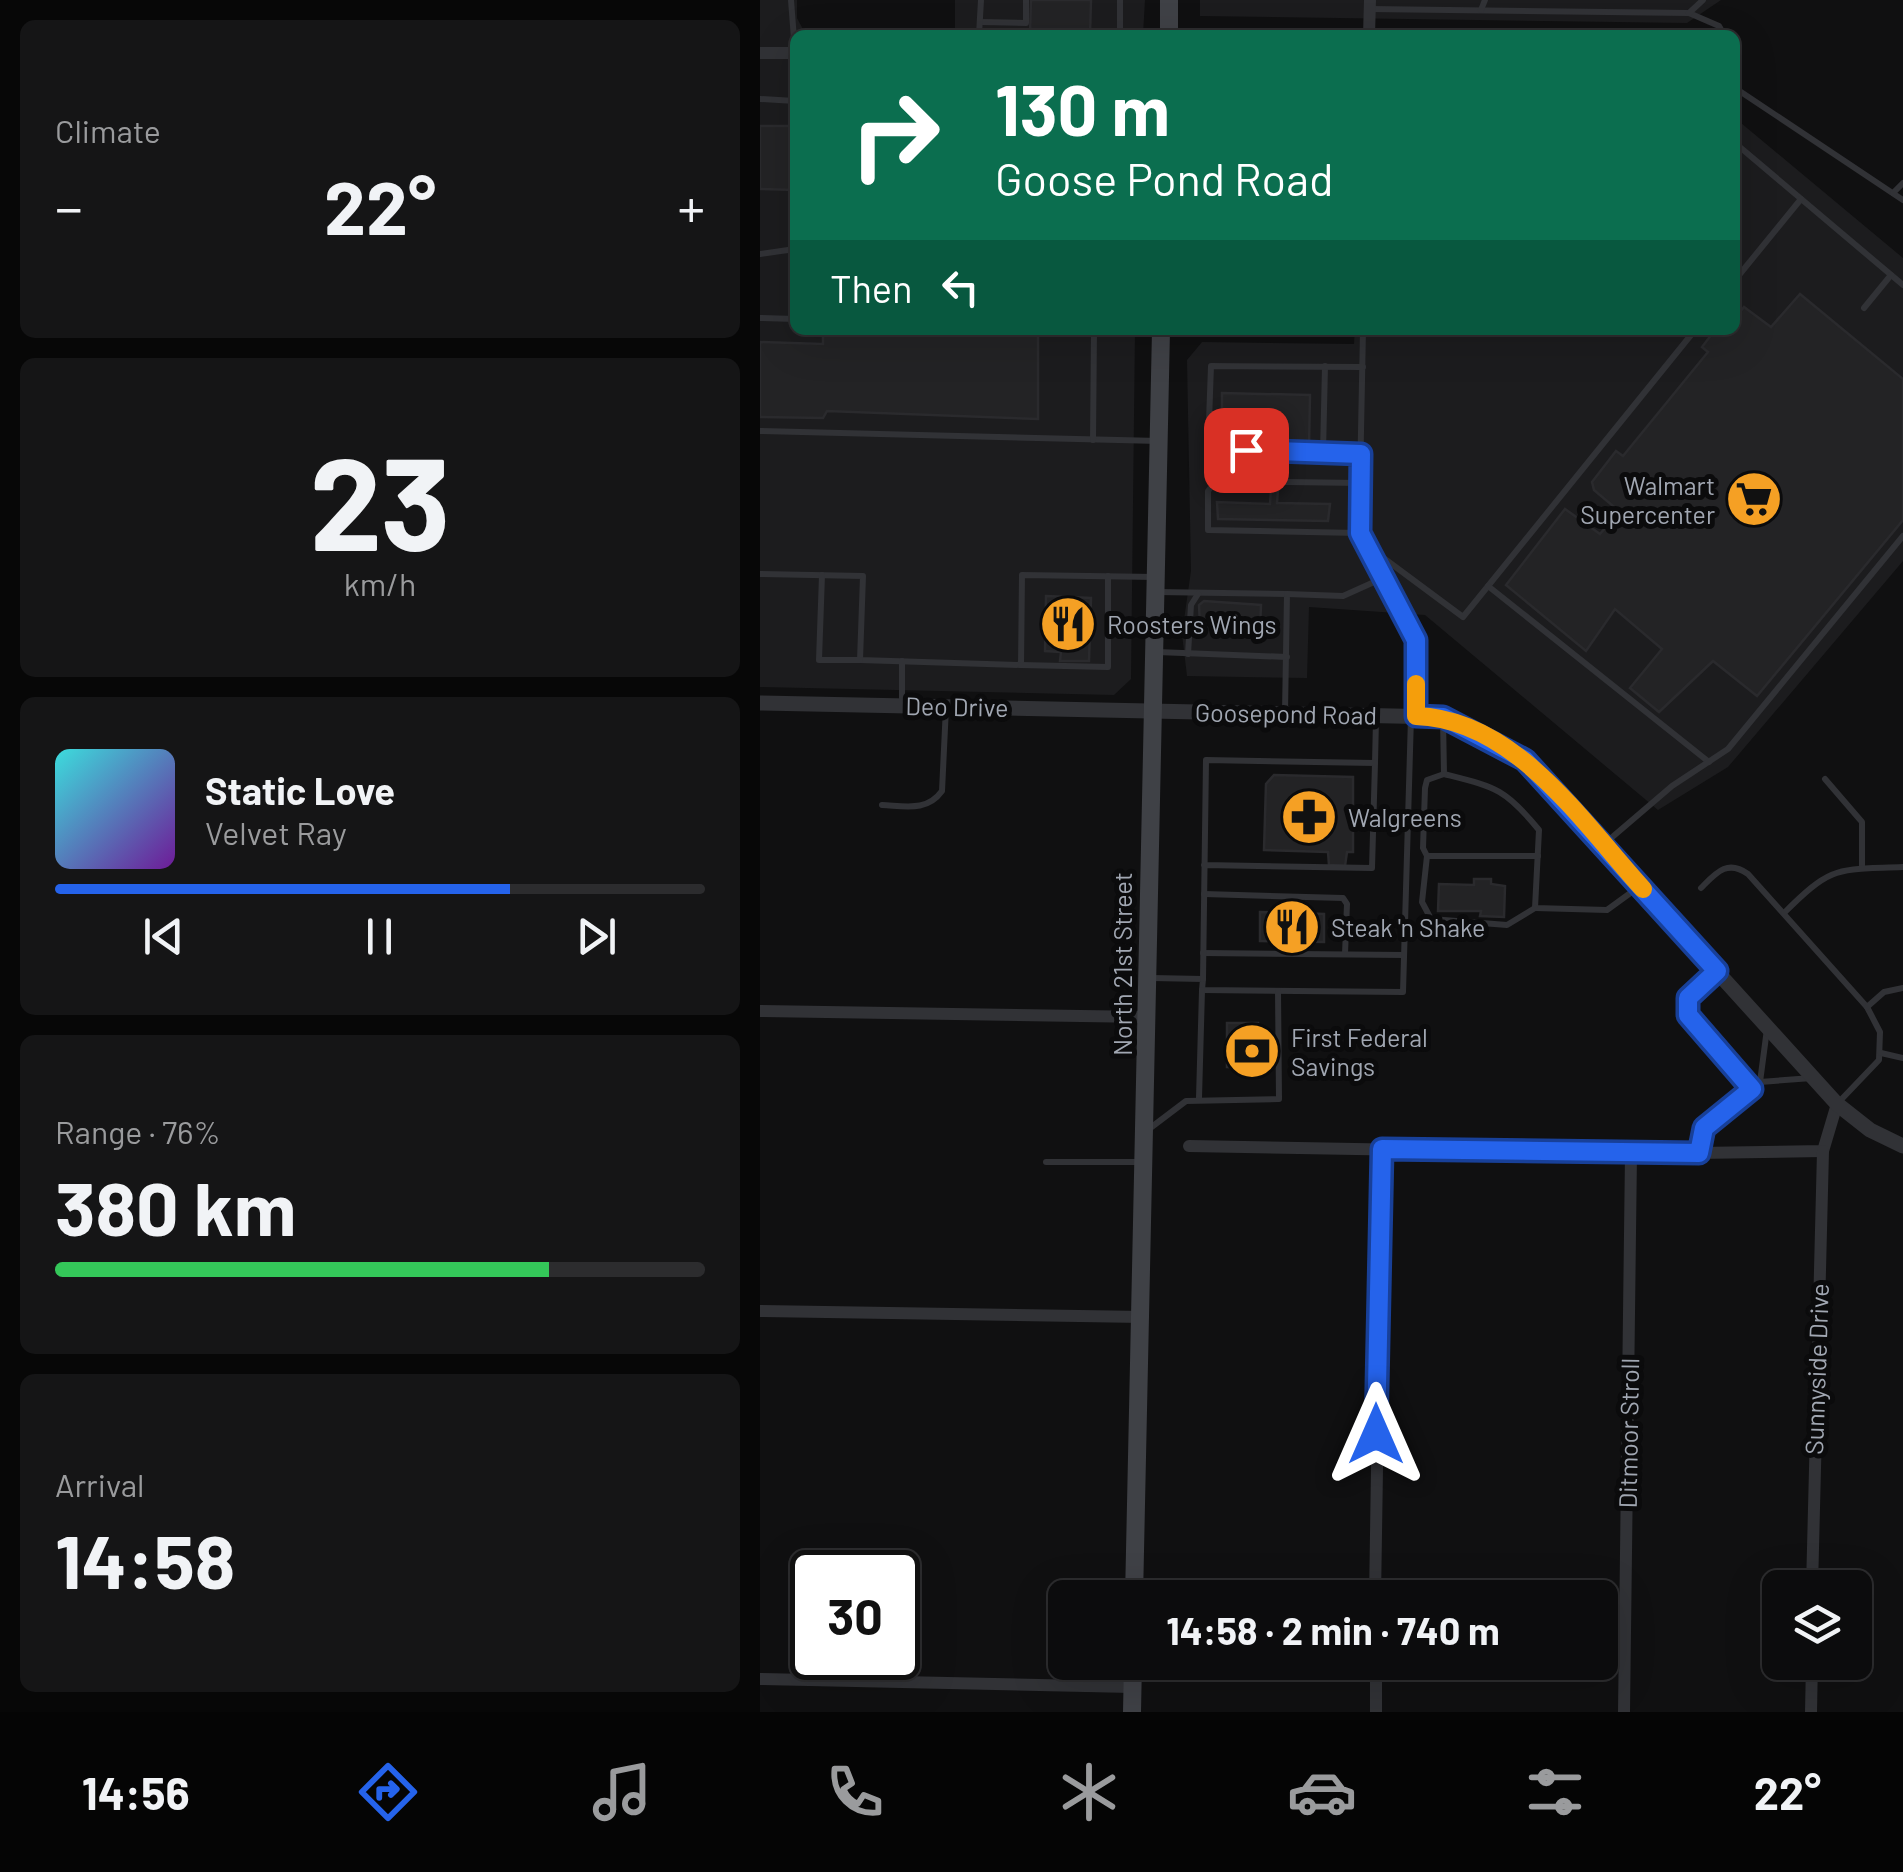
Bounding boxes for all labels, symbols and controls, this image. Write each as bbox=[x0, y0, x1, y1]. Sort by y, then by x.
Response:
text: 130 m bbox=[995, 66, 1170, 150]
icon: right bbox=[830, 70, 960, 200]
text: Climate bbox=[55, 111, 161, 149]
text: Goose Pond Road bbox=[995, 151, 1334, 205]
text: 22° bbox=[324, 160, 436, 250]
text: − bbox=[55, 173, 83, 239]
text: + bbox=[677, 173, 705, 239]
icon: left bbox=[933, 260, 988, 315]
text: Then bbox=[830, 265, 913, 311]
pin bbox=[1204, 408, 1289, 493]
text: 23 bbox=[309, 421, 451, 577]
icon: arrive bbox=[1219, 423, 1274, 478]
supermarket icon: Walmart Supercenter bbox=[1724, 469, 1784, 529]
place label: Walmart Supercenter bbox=[1580, 470, 1715, 529]
text: km/h bbox=[344, 564, 416, 602]
restaurant icon: Roosters Wings bbox=[1038, 594, 1098, 654]
place label: Roosters Wings bbox=[1107, 609, 1277, 639]
street label: Deo Drive bbox=[905, 690, 1009, 722]
street label: Goosepond Road bbox=[1195, 696, 1377, 730]
text: Static Love bbox=[205, 767, 395, 813]
pharmacy icon: Walgreens bbox=[1279, 787, 1339, 847]
place label: Walgreens bbox=[1348, 802, 1462, 832]
text: Velvet Ray bbox=[205, 813, 347, 851]
street label: North 21st Street bbox=[1107, 872, 1137, 1056]
restaurant icon: Steak 'n Shake bbox=[1262, 897, 1322, 957]
icon: previous bbox=[136, 909, 191, 964]
icon: pause bbox=[352, 909, 407, 964]
icon: next bbox=[569, 909, 624, 964]
place label: Steak 'n Shake bbox=[1331, 912, 1485, 942]
bank icon: First Federal Savings bbox=[1222, 1021, 1282, 1081]
place label: First Federal Savings bbox=[1291, 1022, 1428, 1081]
text: Range · 76% bbox=[55, 1112, 221, 1150]
text: 380 km bbox=[55, 1161, 296, 1251]
street label: Sunnyside Drive bbox=[1798, 1283, 1834, 1455]
street label: Ditmoor Stroll bbox=[1612, 1357, 1644, 1509]
position arrow bbox=[1324, 1382, 1428, 1486]
text: Arrival bbox=[55, 1465, 144, 1503]
text: 14:58 bbox=[55, 1514, 235, 1604]
speed limit sign: 30 bbox=[790, 1550, 920, 1680]
map controls bbox=[1762, 1570, 1872, 1680]
button: layers bbox=[1762, 1570, 1872, 1680]
text: 14:58 · 2 min · 740 m bbox=[1166, 1607, 1500, 1653]
icon: directions bbox=[353, 1757, 423, 1827]
icon: music bbox=[587, 1757, 657, 1827]
icon: phone bbox=[820, 1757, 890, 1827]
icon: climate bbox=[1054, 1757, 1124, 1827]
icon: car bbox=[1287, 1757, 1357, 1827]
icon: filters bbox=[1520, 1757, 1590, 1827]
text: 14:56 bbox=[82, 1765, 190, 1819]
text: 22° bbox=[1754, 1765, 1821, 1819]

